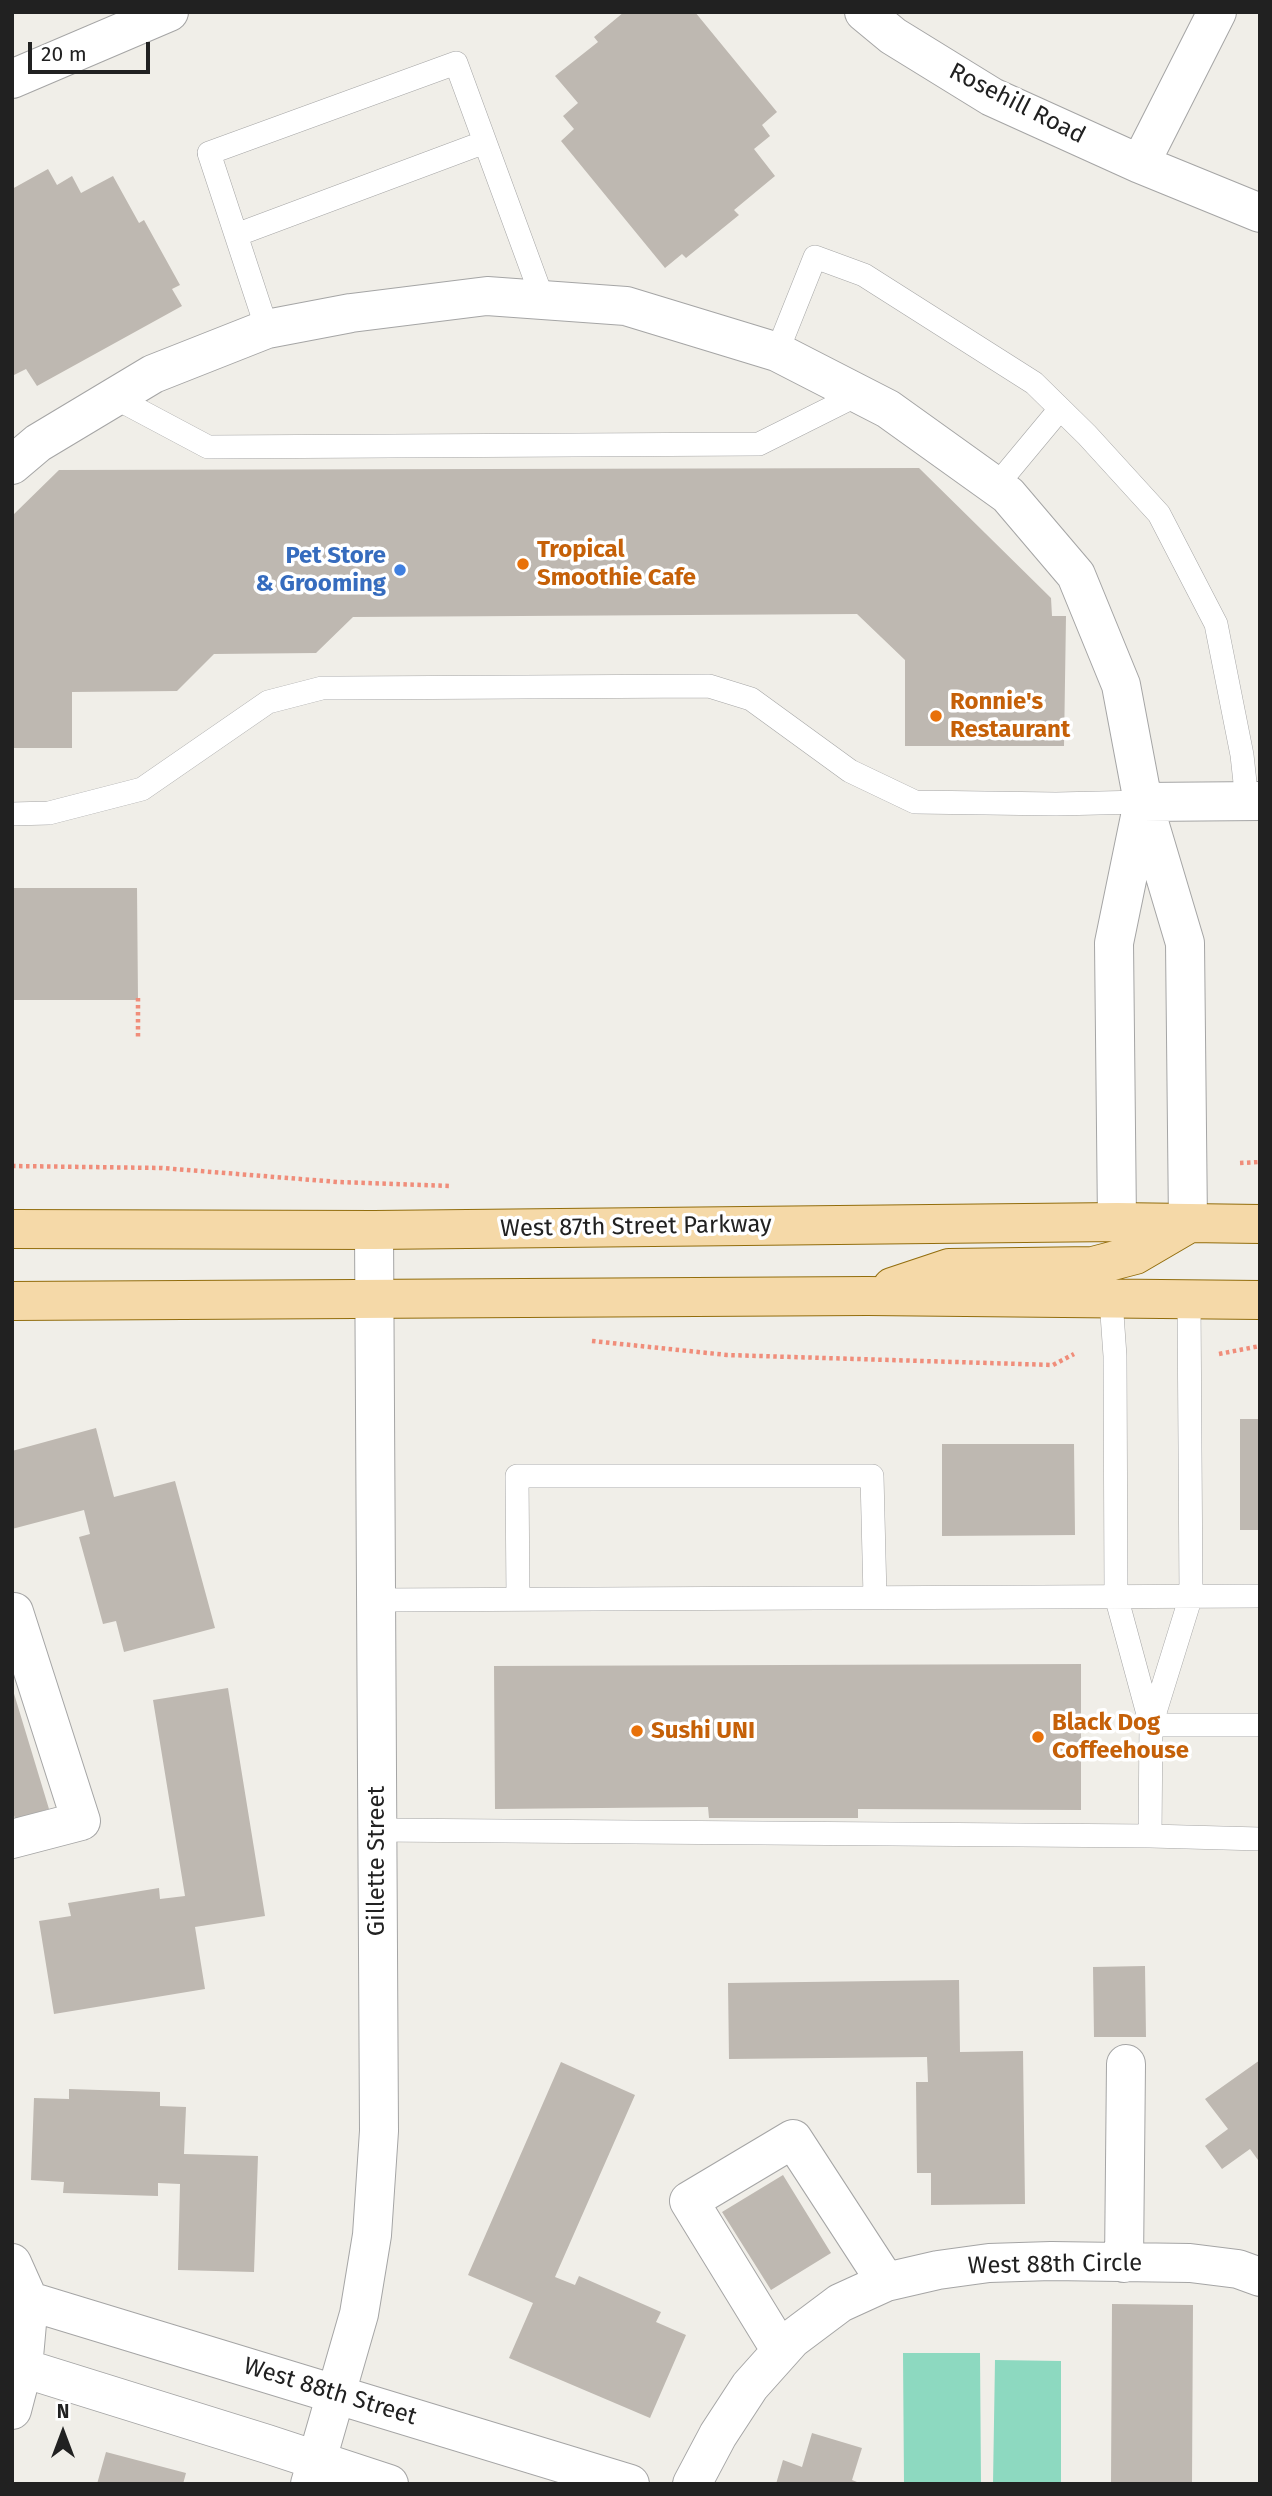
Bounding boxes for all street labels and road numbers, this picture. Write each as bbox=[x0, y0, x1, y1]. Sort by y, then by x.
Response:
street label: Rosehill Road bbox=[944, 57, 1090, 151]
street label: West 87th Street Parkway bbox=[500, 1210, 772, 1244]
street label: Gillette Street bbox=[363, 1786, 391, 1936]
street label: West 88th Circle bbox=[967, 2249, 1143, 2281]
street label: West 88th Street bbox=[240, 2352, 420, 2432]

